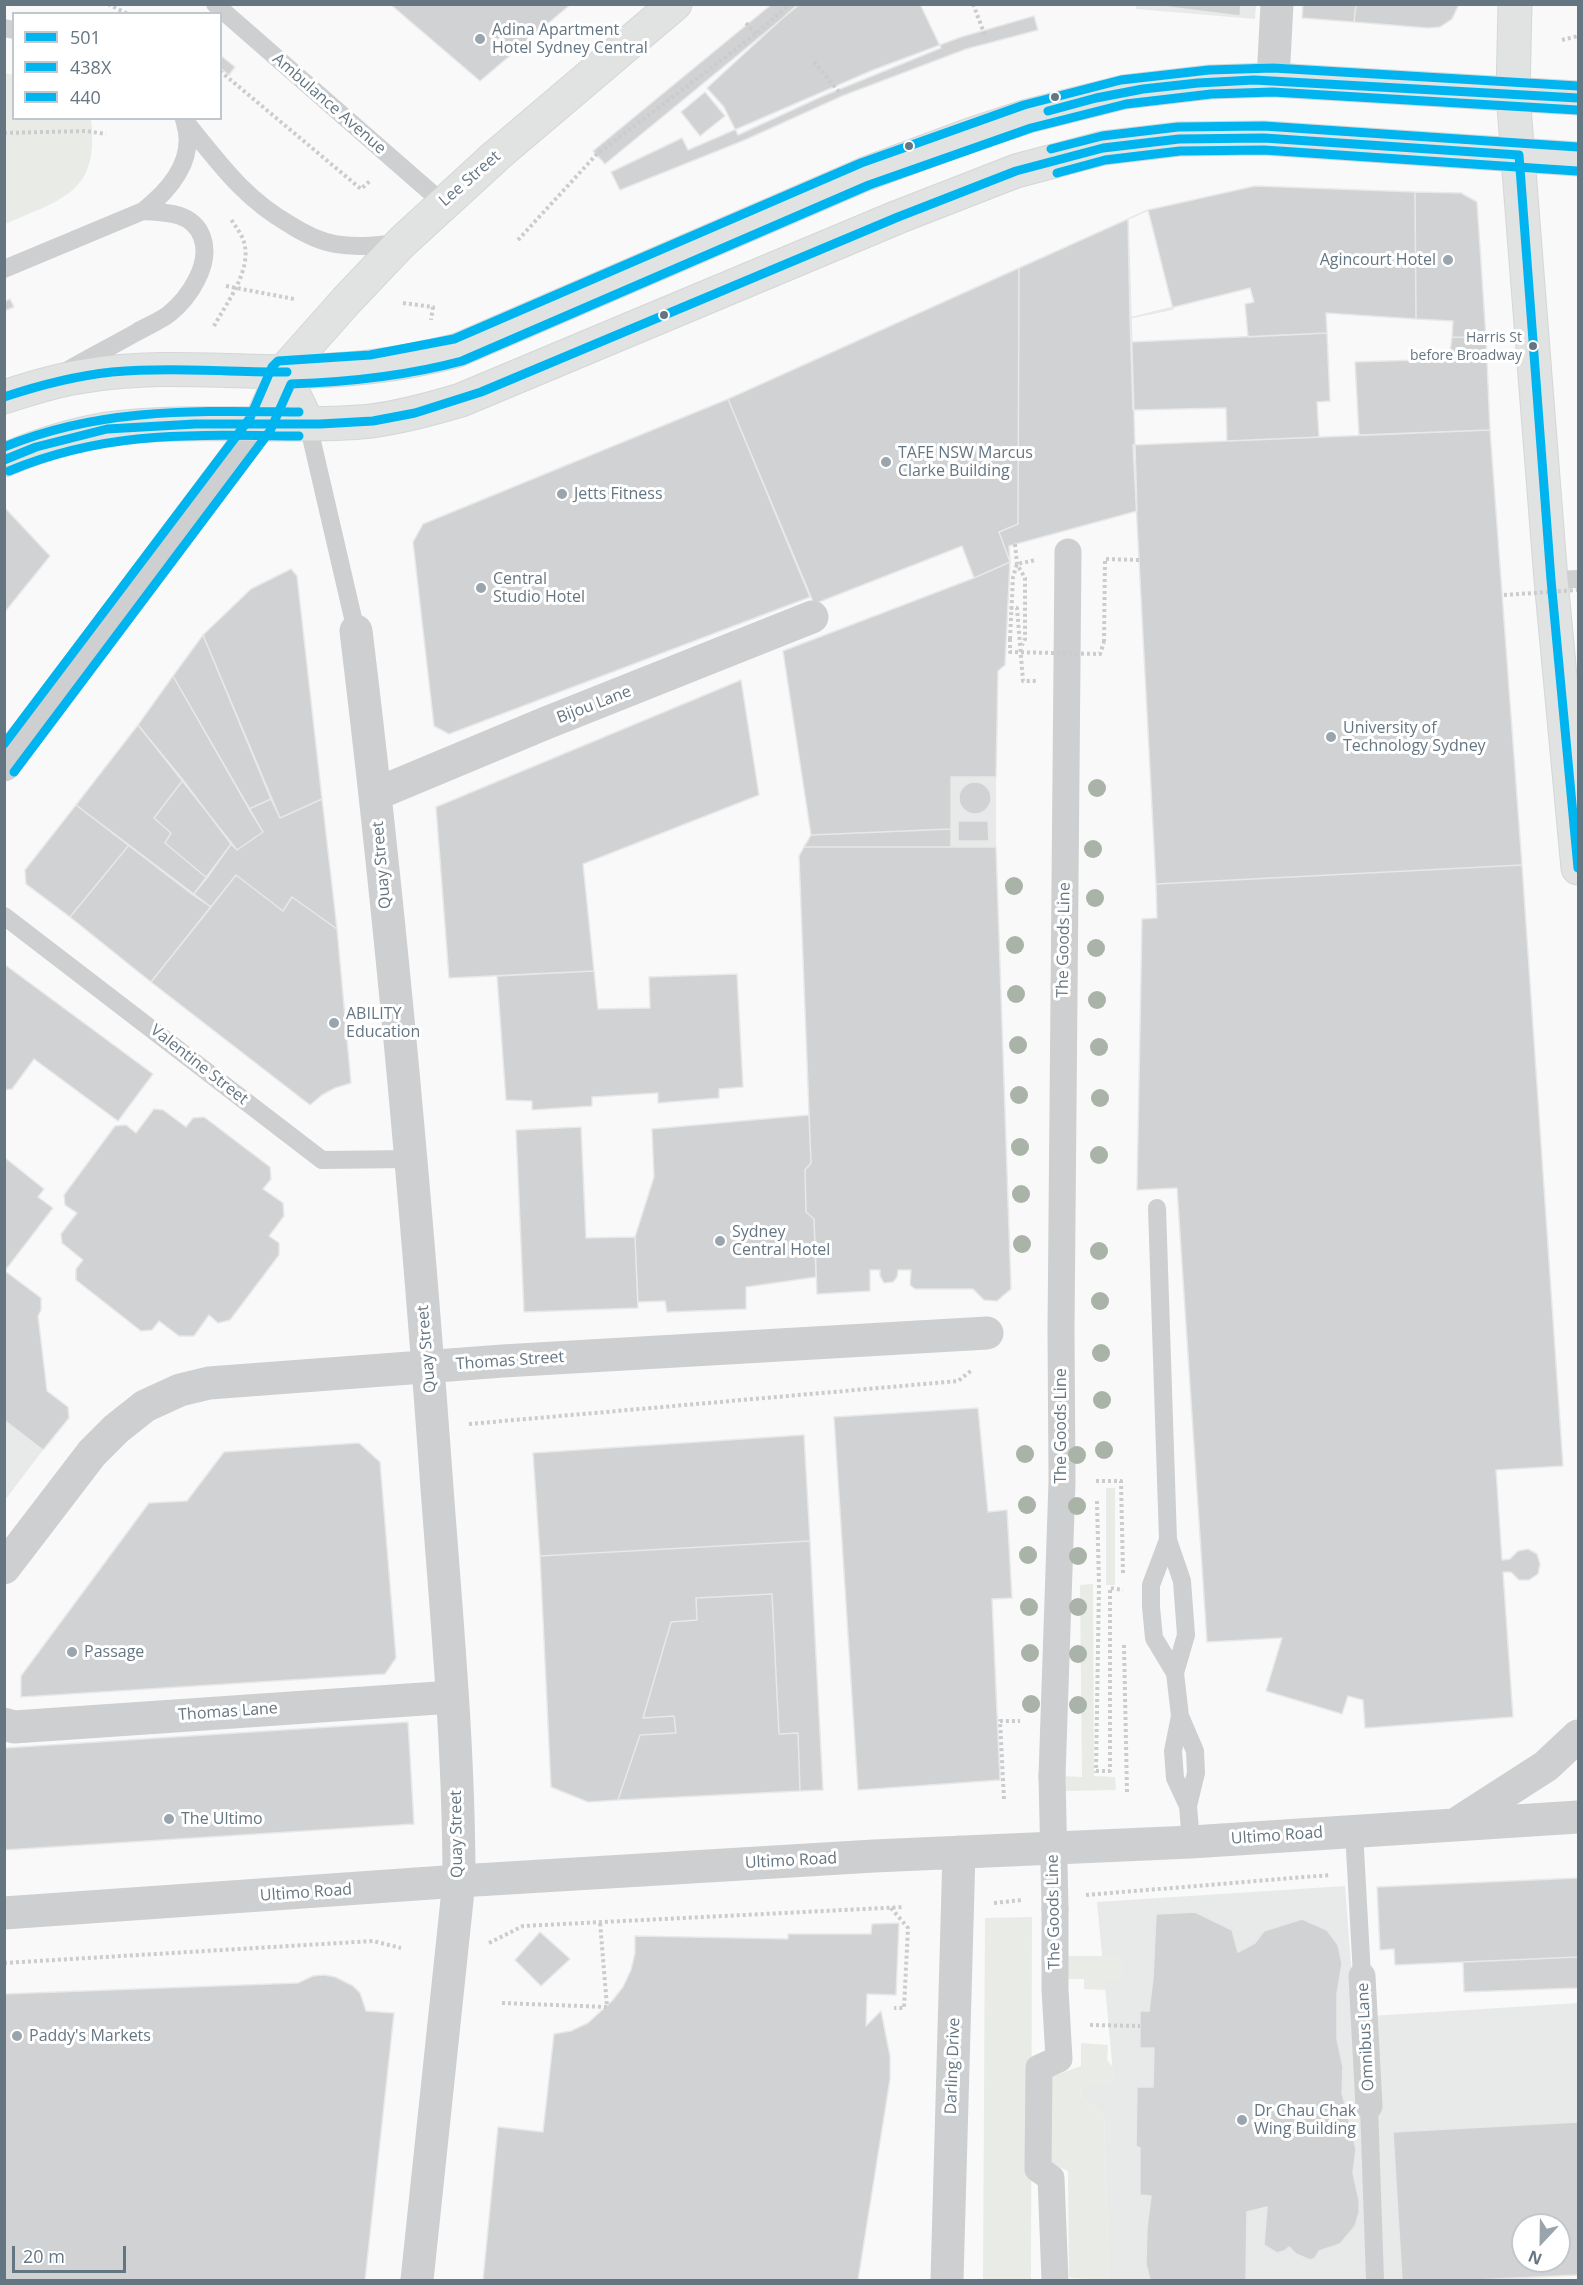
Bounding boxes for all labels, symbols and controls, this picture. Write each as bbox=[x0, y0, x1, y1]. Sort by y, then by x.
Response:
legend bbox=[12, 12, 222, 120]
place label: Adina Apartment Hotel Sydney Central bbox=[492, 20, 648, 58]
text: 501 bbox=[70, 25, 101, 49]
marker: Adina Apartment Hotel Sydney Central bbox=[473, 32, 487, 46]
street label: Ambulance Avenue bbox=[268, 50, 390, 158]
text: 438X bbox=[70, 55, 111, 79]
text: 440 bbox=[70, 85, 101, 109]
unlabelled marker bbox=[1049, 91, 1061, 103]
unlabelled marker bbox=[903, 140, 915, 152]
street label: Lee Street bbox=[435, 147, 505, 211]
place label: Agincourt Hotel bbox=[1320, 250, 1436, 270]
marker: Agincourt Hotel bbox=[1441, 253, 1455, 267]
unlabelled marker bbox=[658, 309, 670, 321]
place label: Harris St before Broadway bbox=[1410, 330, 1522, 362]
marker: Harris St before Broadway bbox=[1527, 340, 1539, 352]
place label: TAFE NSW Marcus Clarke Building bbox=[898, 443, 1033, 481]
marker: TAFE NSW Marcus Clarke Building bbox=[879, 455, 893, 469]
place label: Jetts Fitness bbox=[574, 484, 663, 504]
marker: Jetts Fitness bbox=[555, 487, 569, 501]
place label: Central Studio Hotel bbox=[493, 569, 585, 607]
marker: Central Studio Hotel bbox=[474, 581, 488, 595]
street label: Bijou Lane bbox=[554, 682, 634, 728]
place label: University of Technology Sydney bbox=[1343, 718, 1486, 756]
marker: University of Technology Sydney bbox=[1324, 730, 1338, 744]
street label: Quay Street bbox=[369, 820, 395, 910]
street label: The Goods Line bbox=[1053, 882, 1075, 998]
place label: ABILITY Education bbox=[346, 1004, 420, 1042]
marker: ABILITY Education bbox=[327, 1016, 341, 1030]
street label: Valentine Street bbox=[146, 1021, 252, 1109]
place label: Sydney Central Hotel bbox=[732, 1222, 830, 1260]
marker: Sydney Central Hotel bbox=[713, 1234, 727, 1248]
street label: Quay Street bbox=[414, 1304, 440, 1394]
street label: Thomas Street bbox=[455, 1348, 565, 1374]
street label: The Goods Line bbox=[1051, 1368, 1071, 1484]
place label: Passage bbox=[84, 1642, 144, 1662]
marker: Passage bbox=[65, 1645, 79, 1659]
street label: Thomas Lane bbox=[178, 1699, 278, 1725]
street label: Quay Street bbox=[447, 1790, 467, 1878]
place label: The Ultimo bbox=[181, 1809, 263, 1829]
marker: The Ultimo bbox=[162, 1812, 176, 1826]
street label: Ultimo Road bbox=[1230, 1823, 1324, 1849]
street label: Ultimo Road bbox=[744, 1849, 838, 1873]
street label: The Goods Line bbox=[1043, 1854, 1065, 1970]
street label: Ultimo Road bbox=[259, 1880, 353, 1906]
street label: Omnibus Lane bbox=[1354, 1982, 1378, 2092]
street label: Darling Drive bbox=[942, 2017, 964, 2115]
place label: Paddy's Markets bbox=[29, 2026, 151, 2046]
marker: Paddy's Markets bbox=[10, 2029, 24, 2043]
place label: Dr Chau Chak Wing Building bbox=[1254, 2101, 1356, 2139]
marker: Dr Chau Chak Wing Building bbox=[1235, 2113, 1249, 2127]
north arrow bbox=[1511, 2213, 1571, 2273]
scale bar bbox=[15, 2234, 129, 2272]
text: 20 m bbox=[23, 2244, 65, 2268]
text: N bbox=[1525, 2245, 1545, 2270]

